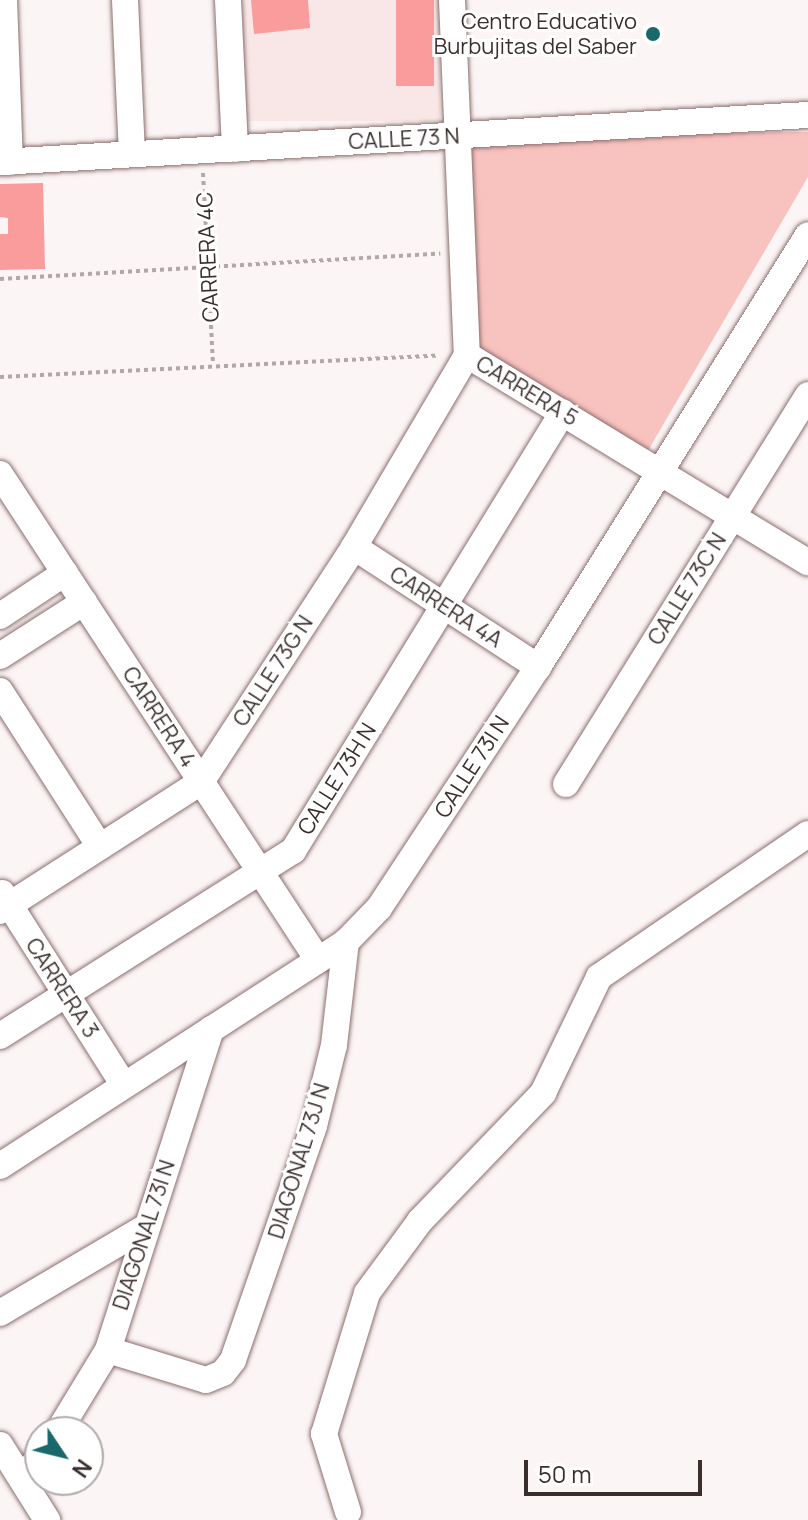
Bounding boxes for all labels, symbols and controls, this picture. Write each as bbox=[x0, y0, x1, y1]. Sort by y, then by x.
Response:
place label: Centro Educativo Burbujitas del Saber bbox=[434, 8, 637, 60]
marker: Centro Educativo Burbujitas del Saber bbox=[644, 25, 662, 43]
street label: CALLE 73 N bbox=[348, 123, 460, 155]
street label: CARRERA 4C bbox=[191, 191, 225, 323]
street label: CARRERA 5 bbox=[471, 350, 583, 432]
street label: CALLE 73C N bbox=[642, 528, 732, 650]
street label: CARRERA 4A bbox=[385, 561, 507, 653]
street label: CALLE 73G N bbox=[227, 611, 319, 731]
street label: CARRERA 4 bbox=[117, 662, 201, 772]
street label: CALLE 73I N bbox=[429, 711, 515, 823]
street label: CALLE 73H N bbox=[292, 718, 382, 840]
street label: CARRERA 3 bbox=[20, 933, 104, 1043]
street label: DIAGONAL 73J N bbox=[263, 1080, 335, 1242]
street label: DIAGONAL 73I N bbox=[107, 1156, 181, 1314]
north arrow bbox=[24, 1416, 104, 1496]
scale bar bbox=[528, 1444, 706, 1494]
text: N bbox=[65, 1454, 99, 1484]
text: 50 m bbox=[538, 1457, 592, 1490]

